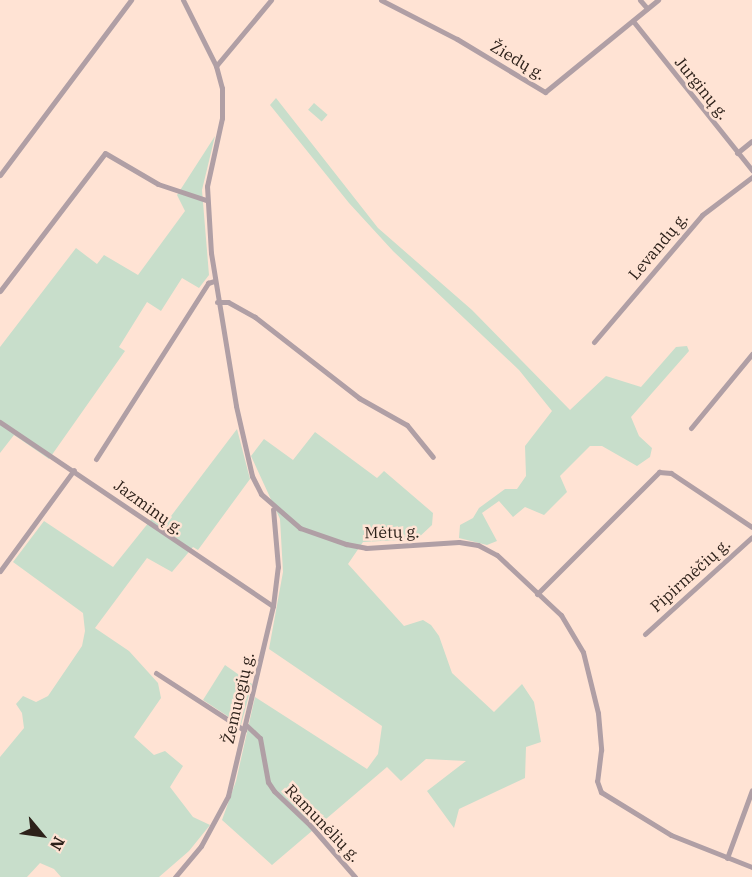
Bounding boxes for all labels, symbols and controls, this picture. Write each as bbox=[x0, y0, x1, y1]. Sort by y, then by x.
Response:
street label: Žiedų g. bbox=[487, 36, 549, 84]
street label: Jurginų g. bbox=[671, 53, 733, 123]
street label: Levandų g. bbox=[624, 208, 692, 284]
street label: Jazminų g. bbox=[110, 475, 188, 539]
street label: Mėtų g. bbox=[364, 522, 420, 542]
street label: Pipirmėčių g. bbox=[646, 534, 734, 616]
street label: Žemuogių g. bbox=[218, 650, 258, 746]
street label: Ramunėlių g. bbox=[281, 780, 365, 866]
north arrow bbox=[12, 805, 72, 865]
text: N bbox=[46, 833, 70, 854]

